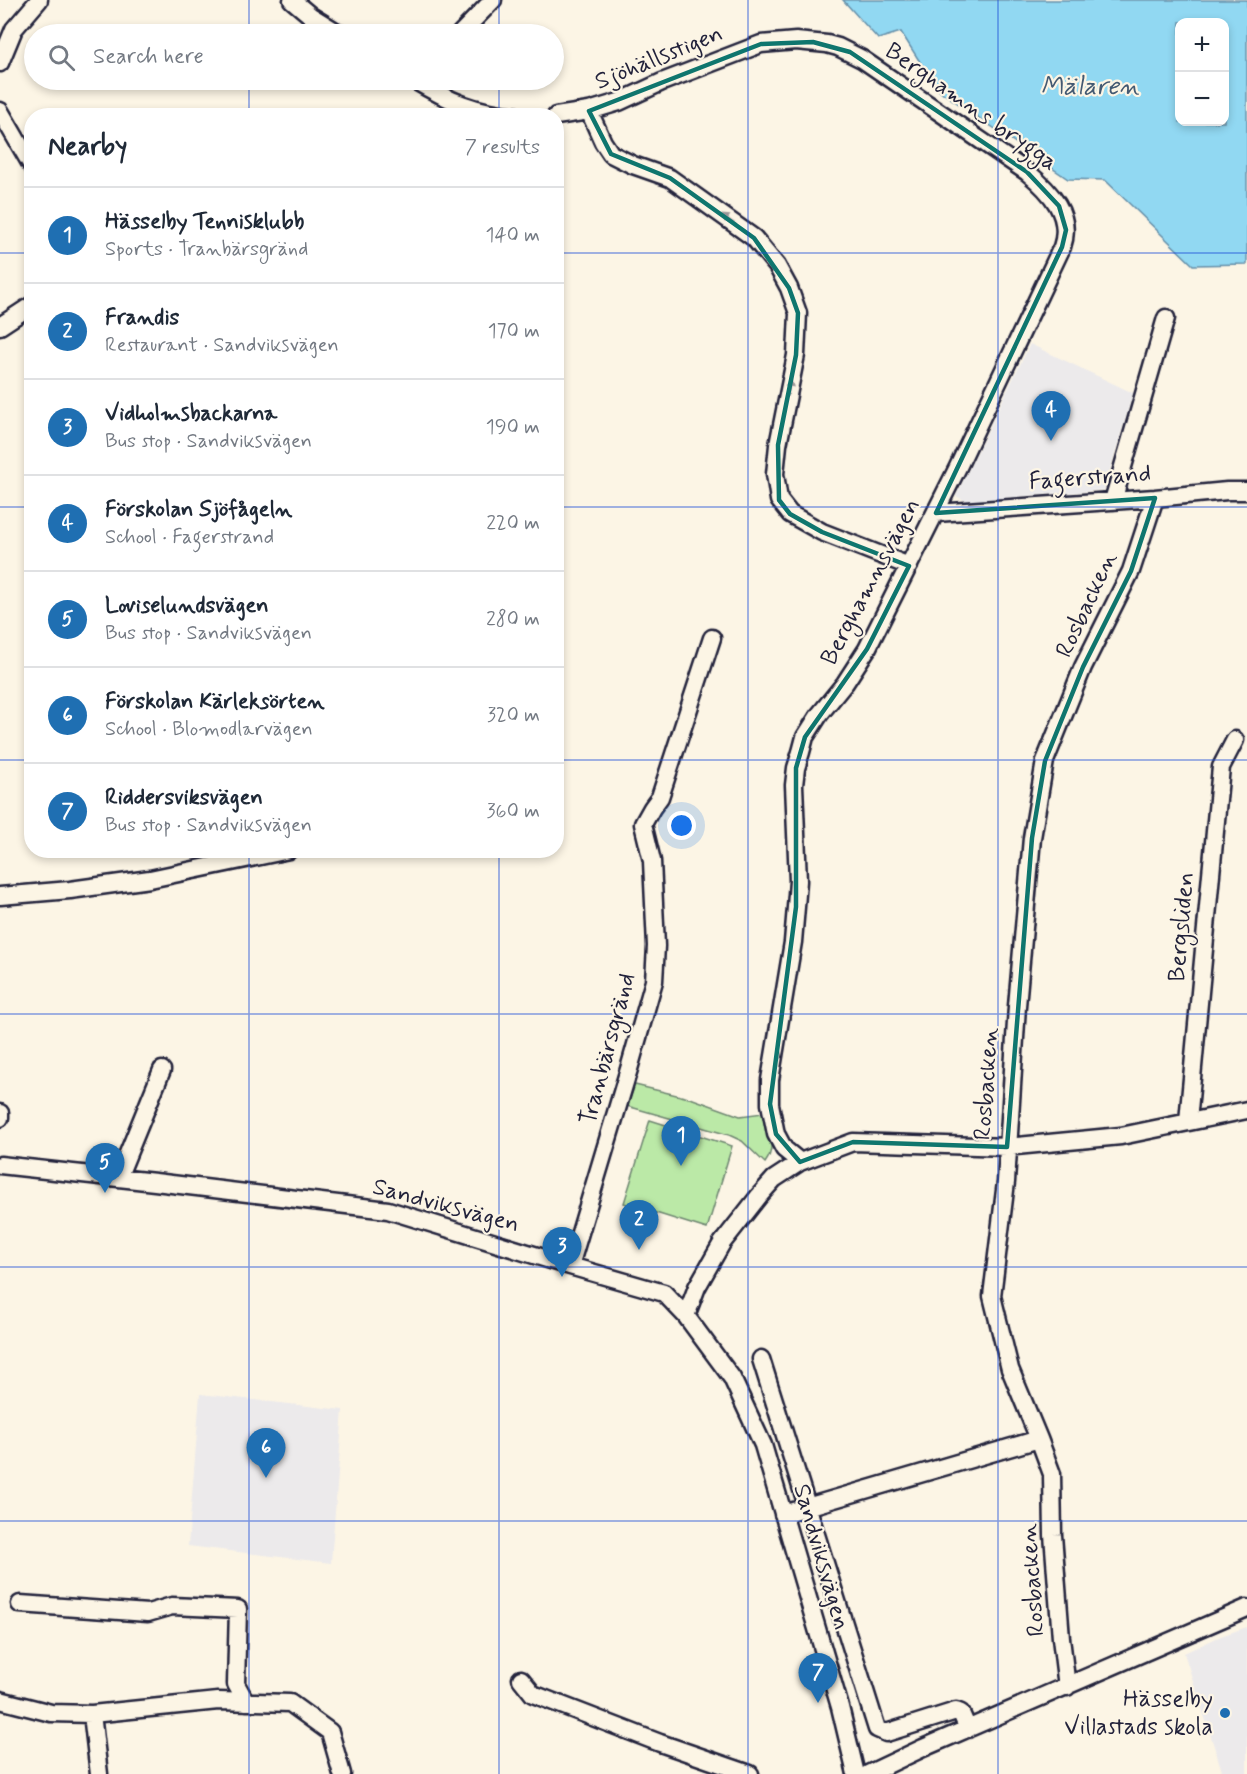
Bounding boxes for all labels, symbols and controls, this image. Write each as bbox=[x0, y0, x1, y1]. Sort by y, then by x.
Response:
street label: Sjöhällsstigen bbox=[591, 18, 727, 98]
map controls bbox=[1175, 18, 1229, 126]
button: + bbox=[1175, 18, 1229, 72]
search box bbox=[24, 24, 564, 90]
street label: Berghamns brygga bbox=[877, 36, 1063, 181]
icon: search bbox=[45, 41, 78, 74]
text: Search here bbox=[93, 43, 204, 71]
water label: Mälaren bbox=[1041, 70, 1140, 104]
button: − bbox=[1175, 72, 1229, 126]
text: Nearby bbox=[48, 130, 127, 164]
text: 7 results bbox=[465, 134, 540, 161]
text: Hässelby Tennisklubb bbox=[105, 208, 304, 236]
one-way arrow bbox=[721, 214, 736, 226]
text: 1 bbox=[63, 222, 72, 249]
text: 140 m bbox=[486, 222, 540, 249]
text: Sports · Tranbärsgränd bbox=[105, 236, 308, 263]
text: Frandis bbox=[105, 304, 179, 332]
text: 2 bbox=[63, 318, 72, 345]
text: 170 m bbox=[488, 318, 540, 345]
text: Restaurant · Sandviksvägen bbox=[105, 332, 339, 359]
one-way arrow bbox=[785, 378, 794, 397]
pin: 4 bbox=[1032, 392, 1070, 441]
text: Vidholmsbackarna bbox=[105, 400, 277, 428]
text: 3 bbox=[63, 414, 72, 441]
text: 190 m bbox=[486, 414, 540, 441]
text: Bus stop · Sandviksvägen bbox=[105, 428, 312, 455]
street label: Fagerstrand bbox=[1028, 458, 1152, 501]
street label: Berghamnsvägen bbox=[814, 493, 930, 672]
text: Förskolan Sjöfågeln bbox=[105, 496, 292, 524]
text: 4 bbox=[62, 510, 73, 537]
text: 220 m bbox=[486, 510, 540, 537]
text: School · Fagerstrand bbox=[105, 524, 274, 551]
street label: Rosbacken bbox=[1049, 547, 1125, 663]
text: Loviselundsvägen bbox=[105, 592, 269, 620]
text: 5 bbox=[62, 606, 74, 633]
text: 280 m bbox=[486, 606, 540, 633]
text: Bus stop · Sandviksvägen bbox=[105, 620, 312, 647]
text: Förskolan Kärleksörten bbox=[105, 688, 325, 716]
text: 6 bbox=[62, 702, 73, 729]
text: 320 m bbox=[487, 702, 540, 729]
text: School · Blomodlarvägen bbox=[105, 716, 313, 743]
text: Riddersviksvägen bbox=[105, 784, 263, 812]
text: 7 bbox=[61, 798, 74, 825]
text: 360 m bbox=[487, 798, 540, 825]
your location bbox=[667, 811, 696, 840]
text: Bus stop · Sandviksvägen bbox=[105, 812, 312, 839]
street label: Bergsliden bbox=[1162, 871, 1204, 983]
street label: Tranbärsgränd bbox=[573, 970, 645, 1129]
street label: Rosbacken bbox=[968, 1026, 1006, 1141]
pin: 1 bbox=[662, 1116, 700, 1166]
pin: 5 bbox=[86, 1144, 124, 1193]
street label: Sandviksvägen bbox=[369, 1172, 523, 1240]
pin: 2 bbox=[620, 1200, 658, 1250]
pin: 3 bbox=[542, 1228, 582, 1277]
pin: 6 bbox=[246, 1428, 286, 1478]
street label: Sandviksvägen bbox=[785, 1480, 857, 1634]
street label: Rosbacken bbox=[1014, 1522, 1052, 1637]
pin: 7 bbox=[798, 1654, 838, 1703]
place label: Hässelby Villastads skola bbox=[1064, 1684, 1213, 1743]
marker: Hässelby Villastads skola bbox=[1218, 1706, 1232, 1720]

